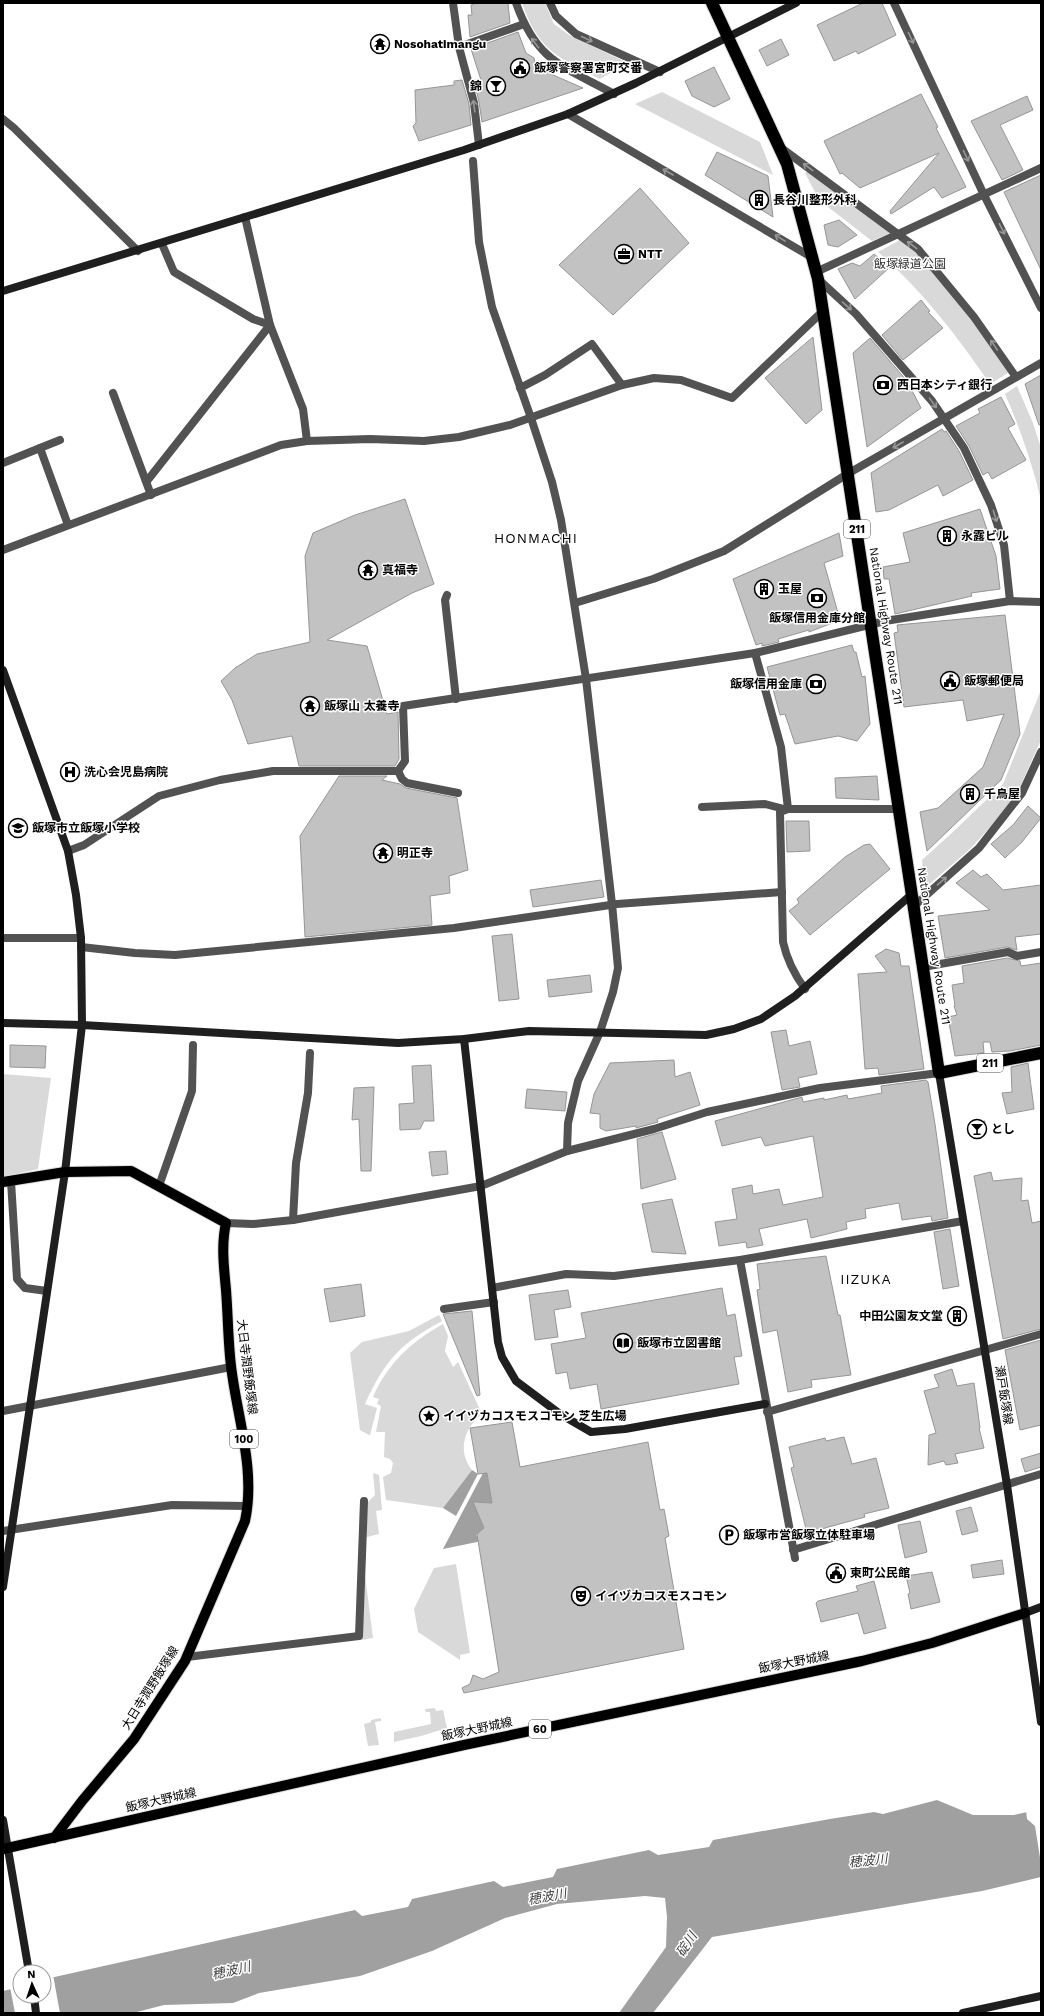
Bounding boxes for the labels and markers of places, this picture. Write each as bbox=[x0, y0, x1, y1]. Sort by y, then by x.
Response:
temple icon: Nosohatimangu bbox=[369, 33, 391, 55]
place label: Nosohatimangu bbox=[394, 37, 486, 51]
public building icon: 飯塚警察署宮町交番 bbox=[509, 57, 531, 79]
place label: 飯塚警察署宮町交番 bbox=[534, 61, 643, 75]
bar icon: 錦 bbox=[485, 75, 507, 97]
place label: 錦 bbox=[469, 79, 482, 93]
building icon: 長谷川整形外科 bbox=[748, 189, 770, 211]
place label: 長谷川整形外科 bbox=[773, 193, 857, 207]
office icon: NTT bbox=[613, 243, 635, 265]
place label: NTT bbox=[638, 247, 663, 261]
bank icon: 西日本シティ銀行 bbox=[872, 374, 894, 396]
place label: 西日本シティ銀行 bbox=[897, 378, 992, 392]
building icon: 永露ビル bbox=[936, 525, 958, 547]
place label: 永露ビル bbox=[961, 529, 1009, 543]
temple icon: 真福寺 bbox=[357, 559, 379, 581]
place label: 真福寺 bbox=[382, 563, 418, 577]
building icon: 玉屋 bbox=[753, 578, 775, 600]
place label: 玉屋 bbox=[778, 582, 802, 596]
bank icon: 飯塚信用金庫分館 bbox=[806, 587, 828, 609]
place label: 飯塚信用金庫分館 bbox=[769, 611, 865, 625]
public building icon: 飯塚郵便局 bbox=[939, 670, 961, 692]
bank icon: 飯塚信用金庫 bbox=[805, 673, 827, 695]
place label: 飯塚郵便局 bbox=[964, 674, 1024, 688]
place label: 飯塚信用金庫 bbox=[730, 677, 802, 691]
temple icon: 飯塚山 太養寺 bbox=[299, 695, 321, 717]
place label: 飯塚山 太養寺 bbox=[324, 699, 399, 713]
hospital icon: 洗心会児島病院 bbox=[59, 761, 81, 783]
place label: 洗心会児島病院 bbox=[84, 765, 168, 779]
building icon: 千鳥屋 bbox=[959, 783, 981, 805]
place label: 千鳥屋 bbox=[984, 787, 1020, 801]
school or university icon: 飯塚市立飯塚小学校 bbox=[7, 817, 29, 839]
place label: 飯塚市立飯塚小学校 bbox=[32, 821, 140, 835]
temple icon: 明正寺 bbox=[372, 842, 394, 864]
place label: 明正寺 bbox=[397, 846, 433, 860]
bar icon: とし bbox=[966, 1118, 988, 1140]
place label: とし bbox=[991, 1122, 1015, 1136]
building icon: 中田公園友文堂 bbox=[946, 1305, 968, 1327]
place label: 中田公園友文堂 bbox=[859, 1309, 943, 1323]
library icon: 飯塚市立図書館 bbox=[612, 1332, 634, 1354]
place label: 飯塚市立図書館 bbox=[637, 1336, 721, 1350]
place icon: イイヅカコスモスコモン 芝生広場 bbox=[418, 1405, 440, 1427]
place label: イイヅカコスモスコモン 芝生広場 bbox=[443, 1409, 626, 1423]
parking icon: 飯塚市営飯塚立体駐車場 bbox=[718, 1524, 740, 1546]
place label: 飯塚市営飯塚立体駐車場 bbox=[743, 1528, 875, 1542]
public building icon: 東町公民館 bbox=[825, 1562, 847, 1584]
place label: 東町公民館 bbox=[850, 1566, 910, 1580]
theatre icon: イイヅカコスモスコモン bbox=[570, 1585, 592, 1607]
place label: イイヅカコスモスコモン bbox=[595, 1589, 727, 1603]

